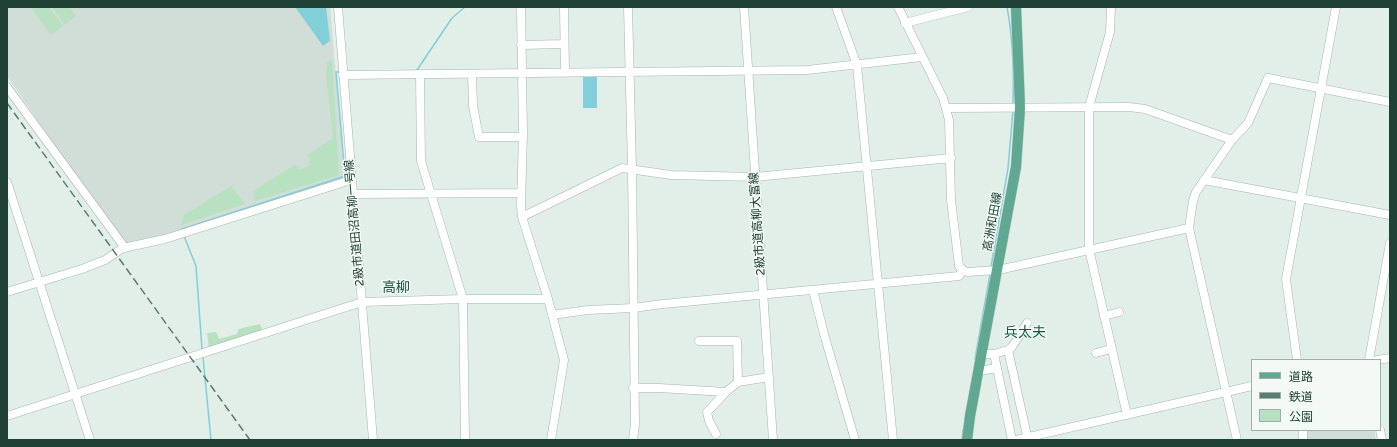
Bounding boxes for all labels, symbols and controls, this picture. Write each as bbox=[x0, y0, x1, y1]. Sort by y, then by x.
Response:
street label: 2級市道田沼高柳一号線 bbox=[342, 159, 368, 287]
street label: 2級市道高柳大富線 bbox=[747, 172, 769, 276]
street label: 高洲和田線 bbox=[981, 191, 1005, 253]
district label: 高柳 bbox=[382, 280, 410, 296]
district label: 兵太夫 bbox=[1004, 325, 1046, 341]
legend bbox=[1251, 359, 1381, 431]
text: 道路 bbox=[1289, 370, 1313, 384]
text: 鉄道 bbox=[1289, 390, 1313, 404]
text: 公園 bbox=[1289, 410, 1313, 424]

